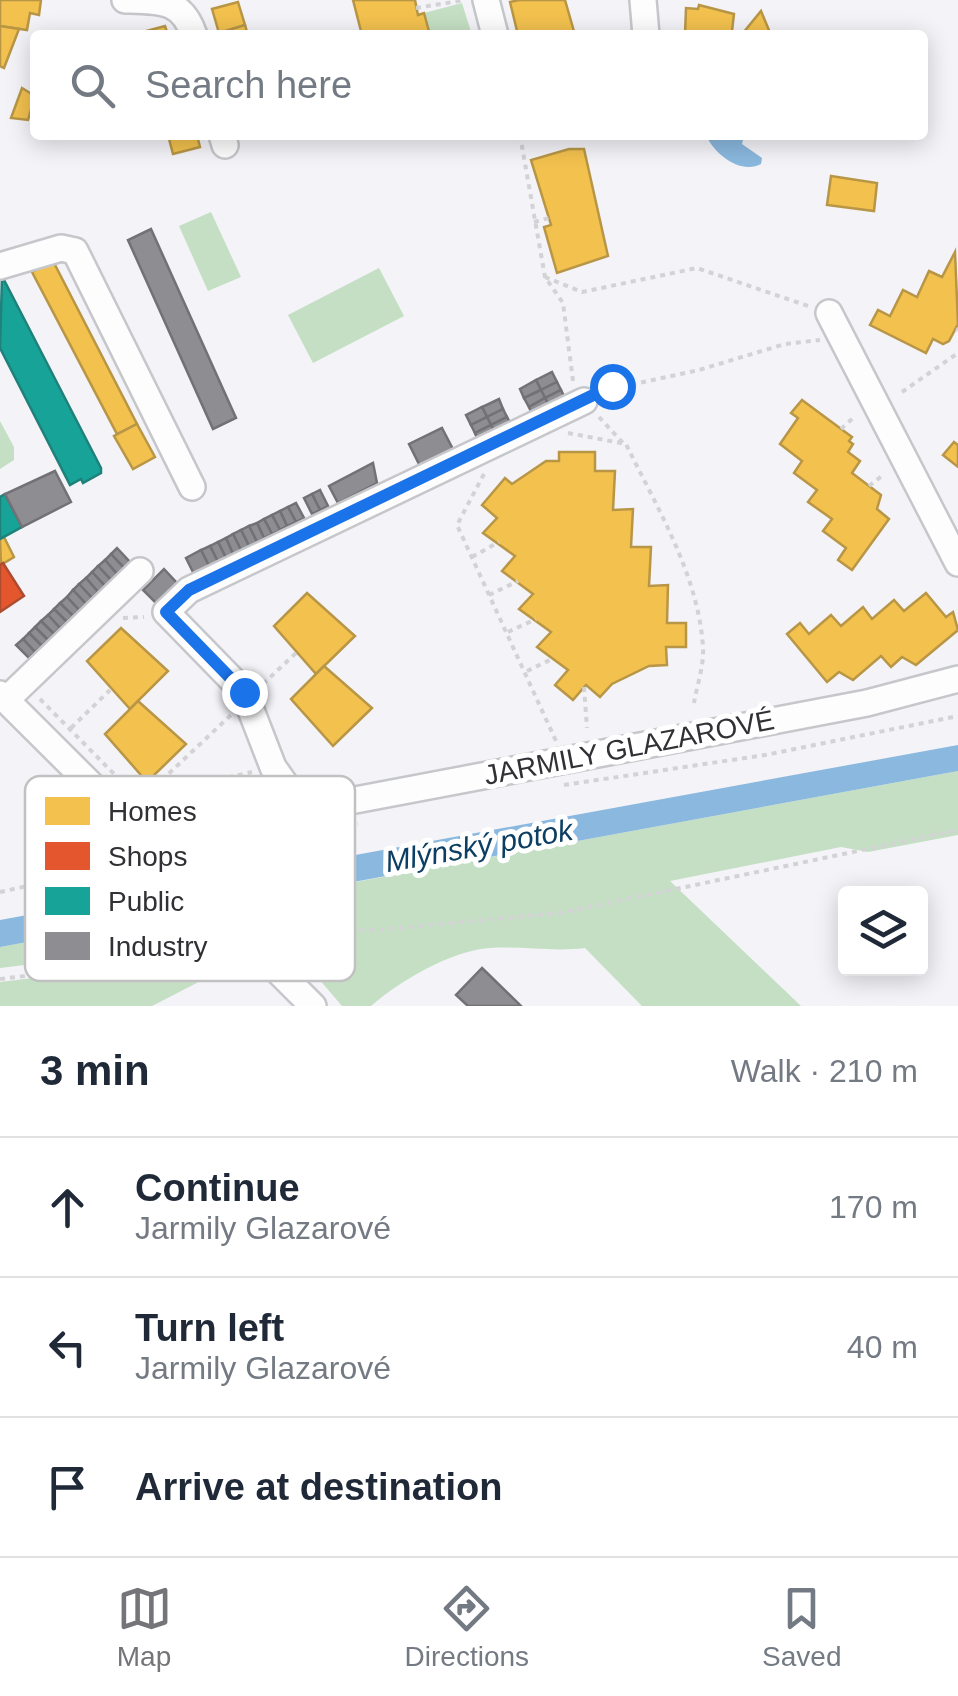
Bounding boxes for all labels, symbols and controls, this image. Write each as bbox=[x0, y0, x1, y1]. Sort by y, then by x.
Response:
search box bbox=[30, 30, 928, 140]
icon: search bbox=[65, 58, 120, 113]
text: Search here bbox=[145, 64, 352, 106]
route start bbox=[590, 364, 636, 410]
route end bbox=[222, 670, 268, 716]
street label: JARMILY GLAZAROVÉ bbox=[482, 704, 777, 791]
legend bbox=[25, 776, 355, 981]
text: Homes bbox=[108, 796, 197, 827]
water label: Mlýnský potok bbox=[382, 812, 577, 878]
text: Shops bbox=[108, 841, 187, 872]
text: Public bbox=[108, 886, 184, 917]
map controls bbox=[838, 886, 928, 976]
button: layers bbox=[838, 886, 928, 976]
text: Industry bbox=[108, 931, 208, 962]
text: 3 min bbox=[40, 1047, 150, 1094]
text: Walk · 210 m bbox=[731, 1053, 918, 1089]
text: Continue bbox=[135, 1167, 300, 1209]
icon: ahead bbox=[40, 1180, 95, 1235]
text: 170 m bbox=[829, 1189, 918, 1225]
text: Jarmily Glazarové bbox=[135, 1210, 391, 1246]
text: Turn left bbox=[135, 1307, 284, 1349]
icon: left bbox=[40, 1320, 95, 1375]
text: 40 m bbox=[847, 1329, 918, 1365]
text: Jarmily Glazarové bbox=[135, 1350, 391, 1386]
icon: arrive bbox=[40, 1460, 95, 1515]
text: Arrive at destination bbox=[135, 1466, 502, 1508]
tab: Map bbox=[117, 1581, 172, 1673]
tab: Directions bbox=[405, 1581, 529, 1673]
tab: Saved bbox=[762, 1581, 841, 1673]

